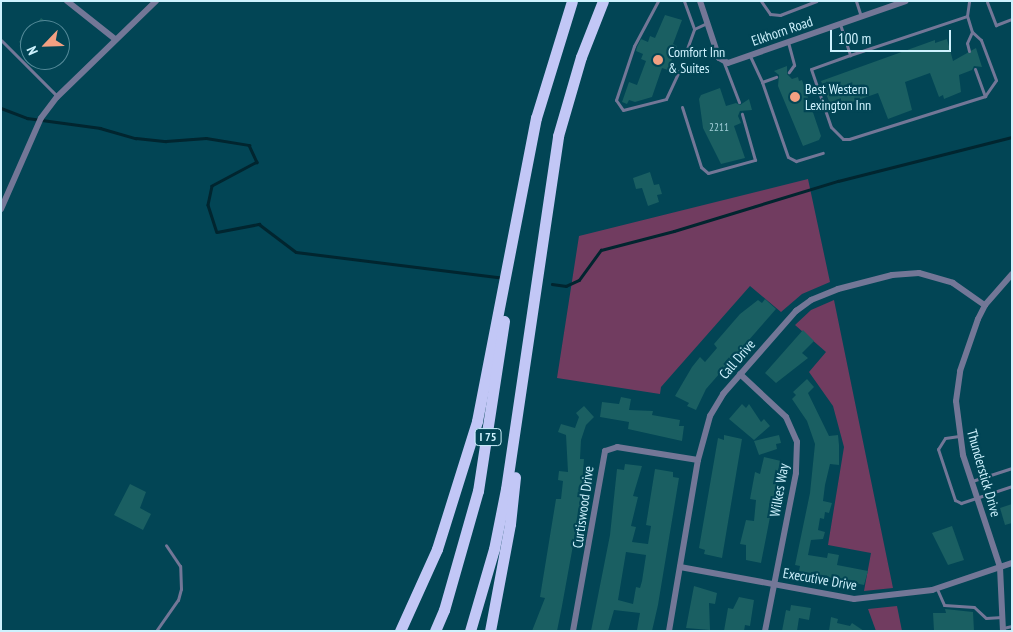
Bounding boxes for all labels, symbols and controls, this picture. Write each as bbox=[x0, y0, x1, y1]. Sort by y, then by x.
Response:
street label: Elkhorn Road bbox=[749, 13, 815, 49]
north arrow bbox=[20, 20, 70, 70]
scale bar bbox=[833, 20, 954, 52]
text: 100 m bbox=[838, 29, 871, 48]
text: N bbox=[22, 44, 42, 58]
place label: Comfort Inn & Suites bbox=[668, 44, 725, 76]
marker: Comfort Inn & Suites bbox=[652, 54, 664, 66]
place label: Best Western Lexington Inn bbox=[805, 81, 871, 114]
marker: Best Western Lexington Inn bbox=[789, 91, 801, 103]
house number: 2211 bbox=[709, 120, 729, 134]
street label: Call Drive bbox=[715, 336, 759, 382]
street label: Thunderstick Drive bbox=[963, 427, 1005, 519]
road number: I 75 bbox=[474, 428, 502, 447]
street label: Wilkes Way bbox=[766, 462, 792, 518]
street label: Curtiswood Drive bbox=[569, 465, 597, 549]
street label: Executive Drive bbox=[782, 564, 858, 594]

